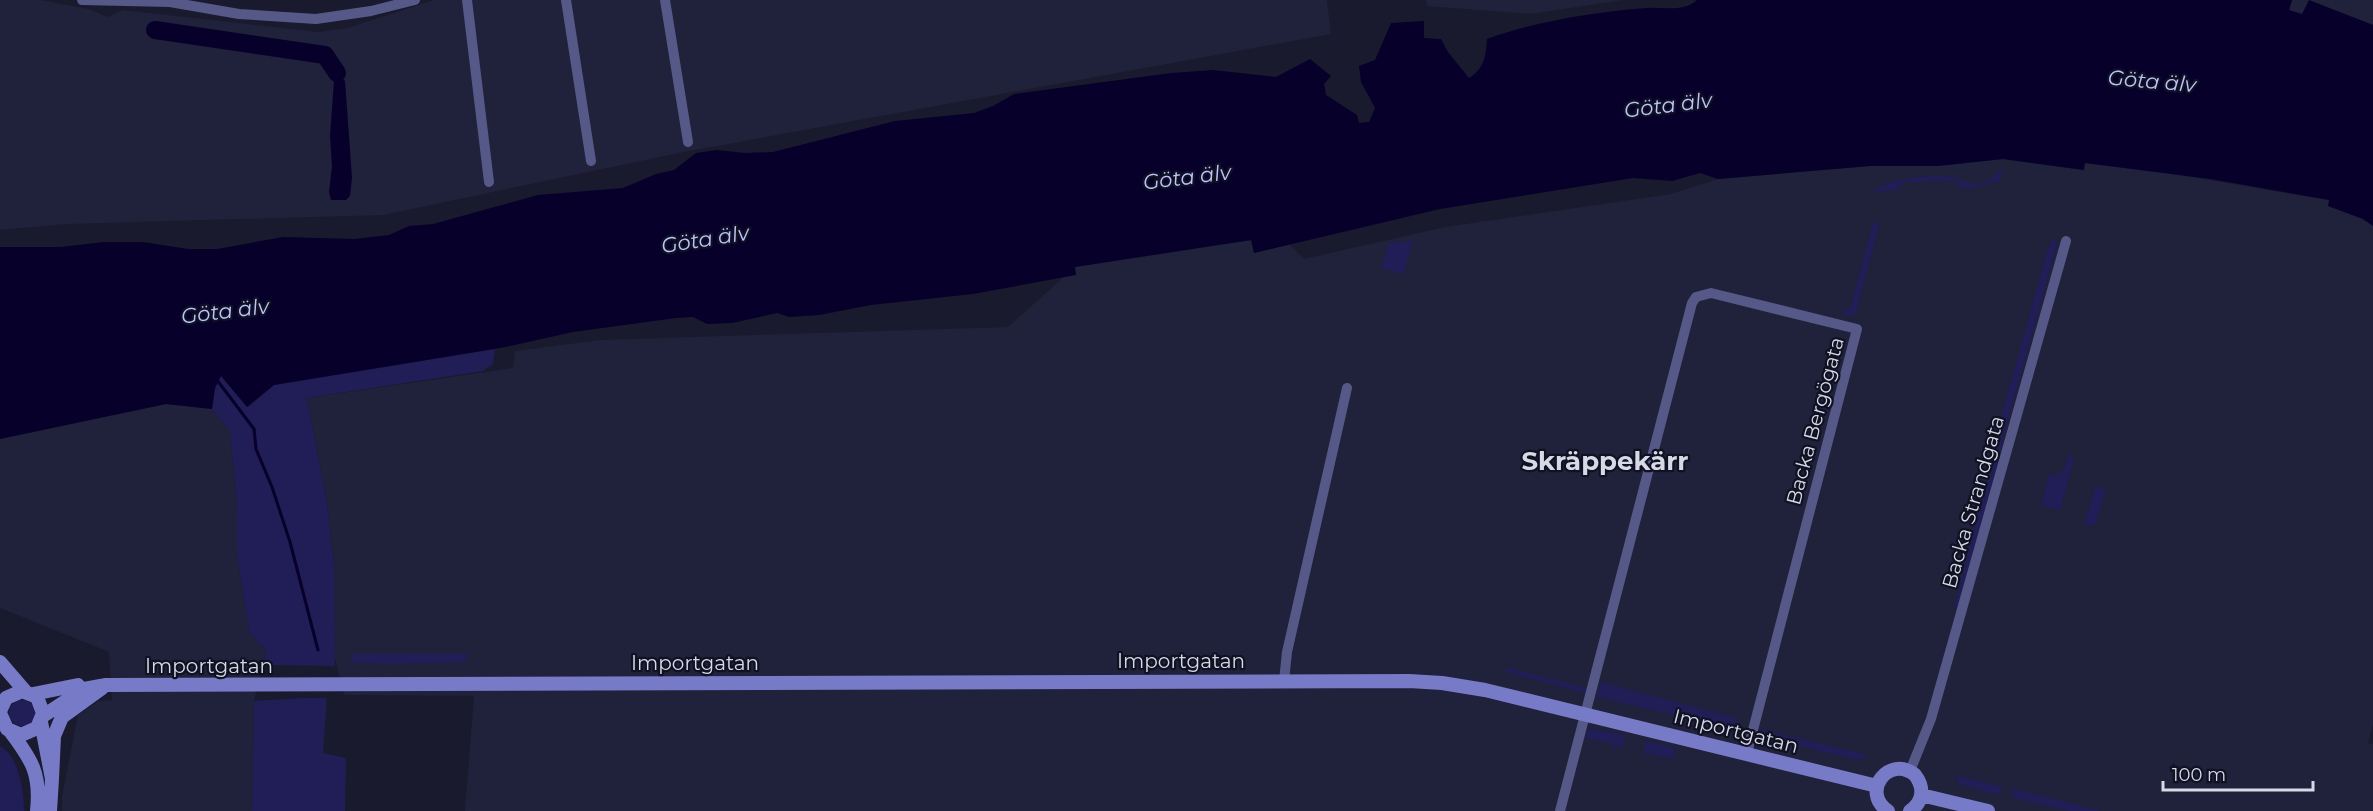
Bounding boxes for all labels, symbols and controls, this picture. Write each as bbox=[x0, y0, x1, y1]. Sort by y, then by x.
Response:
water label: Göta älv bbox=[2107, 65, 2199, 97]
water label: Göta älv bbox=[1623, 87, 1715, 123]
water label: Göta älv bbox=[1142, 159, 1234, 195]
water label: Göta älv bbox=[659, 219, 752, 258]
water label: Göta älv bbox=[180, 293, 272, 329]
street label: Backa Bergögata bbox=[1781, 334, 1849, 508]
street label: Backa Strandgata bbox=[1937, 413, 2009, 591]
district label: Skräppekärr bbox=[1521, 445, 1689, 477]
street label: Importgatan bbox=[1117, 649, 1245, 673]
street label: Importgatan bbox=[631, 651, 759, 675]
street label: Importgatan bbox=[145, 654, 273, 678]
street label: Importgatan bbox=[1671, 704, 1801, 758]
scale bar bbox=[2163, 754, 2313, 792]
text: 100 m bbox=[2172, 764, 2226, 786]

